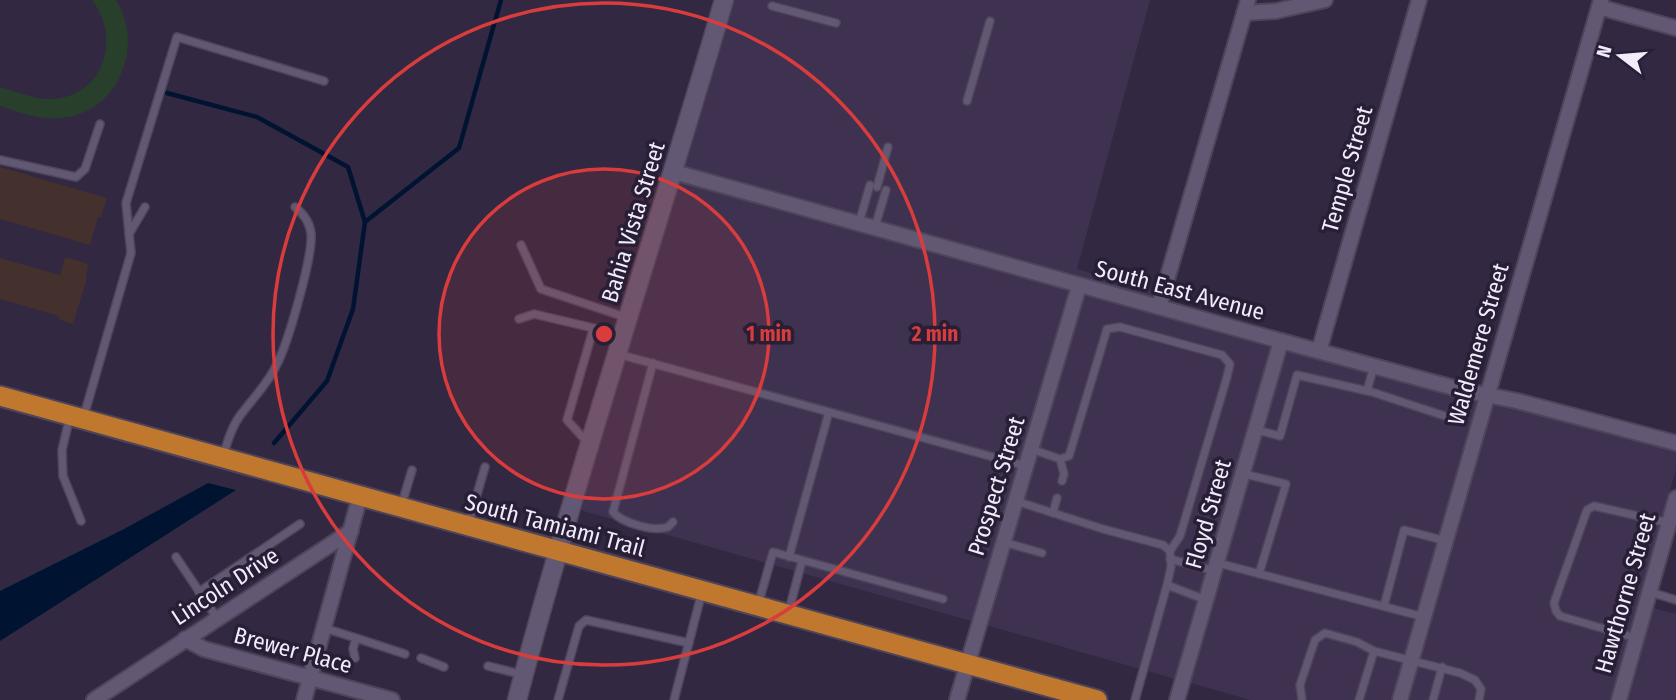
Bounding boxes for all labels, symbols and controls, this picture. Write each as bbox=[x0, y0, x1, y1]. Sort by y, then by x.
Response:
north arrow bbox=[1585, 21, 1655, 91]
text: N bbox=[1592, 43, 1617, 60]
street label: Temple Street bbox=[1316, 102, 1378, 235]
street label: Bahia Vista Street bbox=[595, 138, 671, 306]
street label: South East Avenue bbox=[1092, 254, 1268, 326]
street label: Waldemere Street bbox=[1442, 259, 1515, 428]
text: 1 min bbox=[746, 321, 792, 347]
text: 2 min bbox=[911, 321, 958, 347]
centre of rings bbox=[592, 322, 616, 346]
street label: Prospect Street bbox=[962, 413, 1031, 559]
street label: Floyd Street bbox=[1179, 456, 1237, 572]
street label: South Tamiami Trail bbox=[462, 487, 648, 563]
street label: Hawthorne Street bbox=[1589, 509, 1661, 676]
street label: Lincoln Drive bbox=[166, 541, 284, 631]
street label: Brewer Place bbox=[231, 621, 355, 679]

